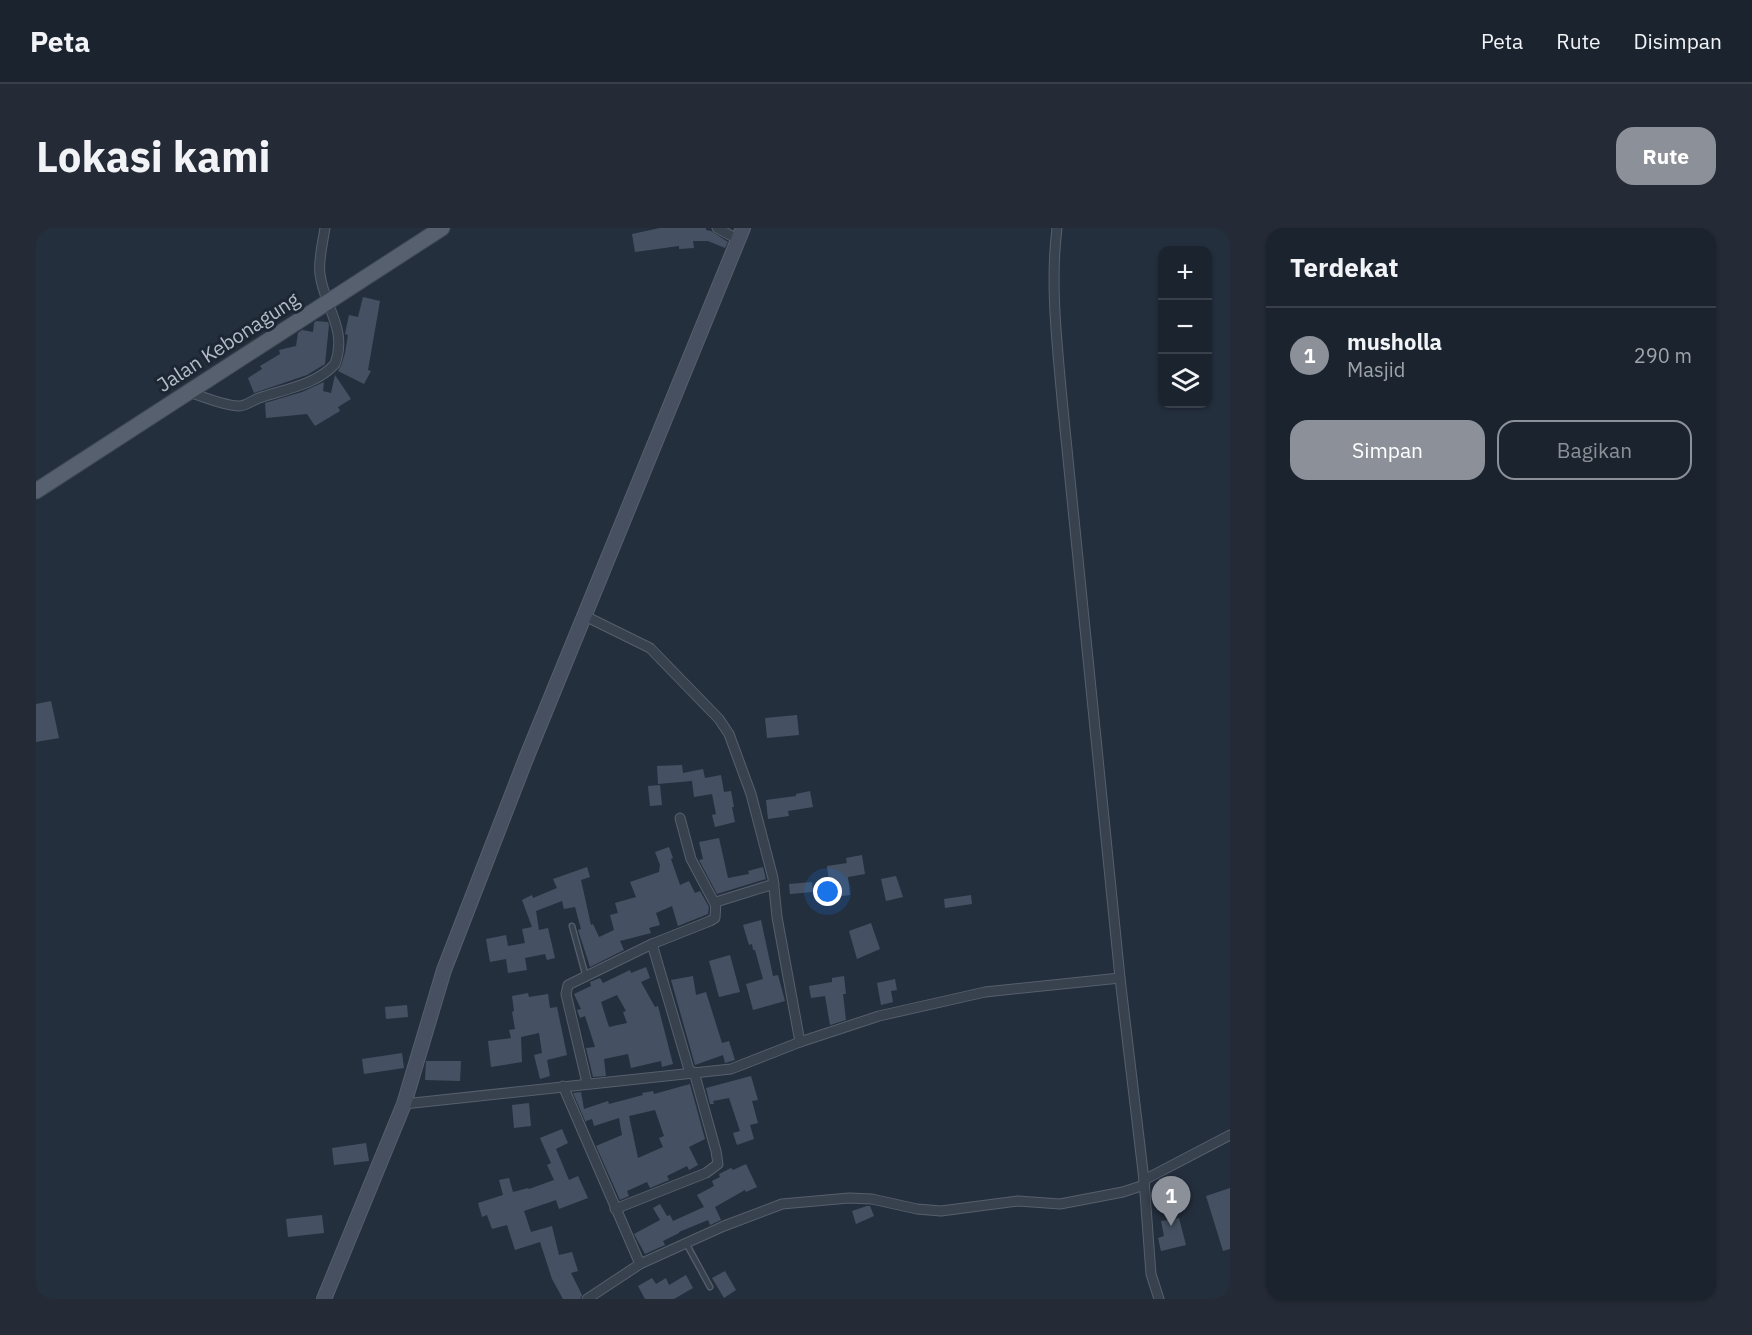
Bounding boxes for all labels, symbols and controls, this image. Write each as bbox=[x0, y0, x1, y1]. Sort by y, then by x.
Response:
text: Peta bbox=[30, 23, 90, 60]
text: Peta bbox=[1481, 27, 1523, 55]
text: Rute bbox=[1556, 27, 1601, 55]
text: Disimpan bbox=[1634, 27, 1722, 55]
button: Rute bbox=[1616, 127, 1716, 185]
text: Lokasi kami bbox=[36, 129, 270, 184]
map controls bbox=[1158, 246, 1212, 408]
button: + bbox=[1158, 246, 1212, 300]
text: Terdekat bbox=[1290, 250, 1399, 284]
street label: Jalan Kebonagung bbox=[151, 285, 305, 398]
button: − bbox=[1158, 300, 1212, 354]
text: musholla bbox=[1347, 327, 1442, 356]
text: 1 bbox=[1304, 342, 1316, 369]
text: 290 m bbox=[1634, 342, 1692, 369]
button: layers bbox=[1158, 354, 1212, 408]
text: Masjid bbox=[1347, 356, 1405, 383]
button: Simpan bbox=[1290, 420, 1485, 480]
button: Bagikan bbox=[1497, 420, 1692, 480]
your location bbox=[813, 877, 842, 906]
pin: 1 bbox=[1152, 1176, 1190, 1226]

